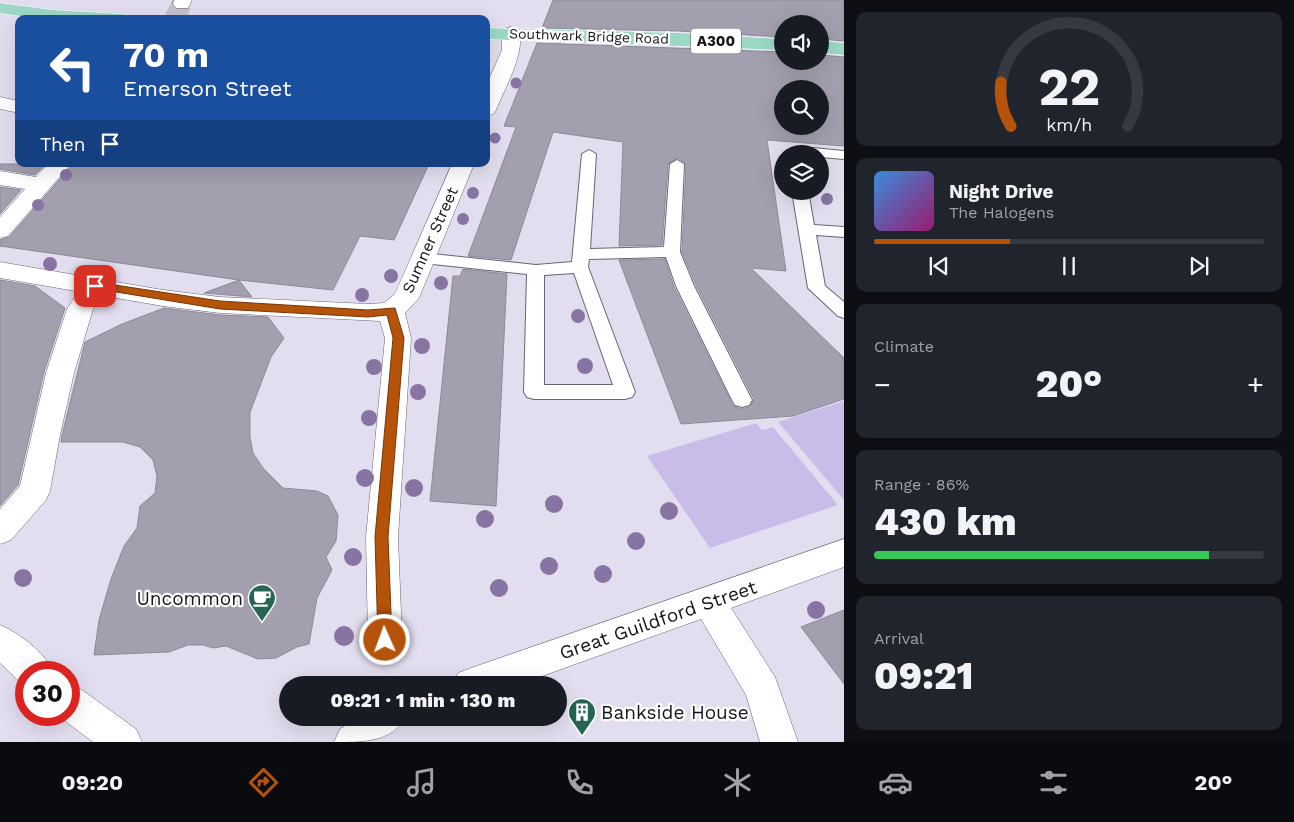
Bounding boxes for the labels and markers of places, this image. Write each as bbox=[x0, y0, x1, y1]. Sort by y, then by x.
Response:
pin bbox=[74, 265, 116, 307]
cafe icon: Uncommon bbox=[247, 583, 277, 622]
place label: Uncommon bbox=[136, 587, 243, 610]
building icon: Bankside House bbox=[567, 697, 597, 736]
place label: Bankside House bbox=[601, 701, 749, 724]

